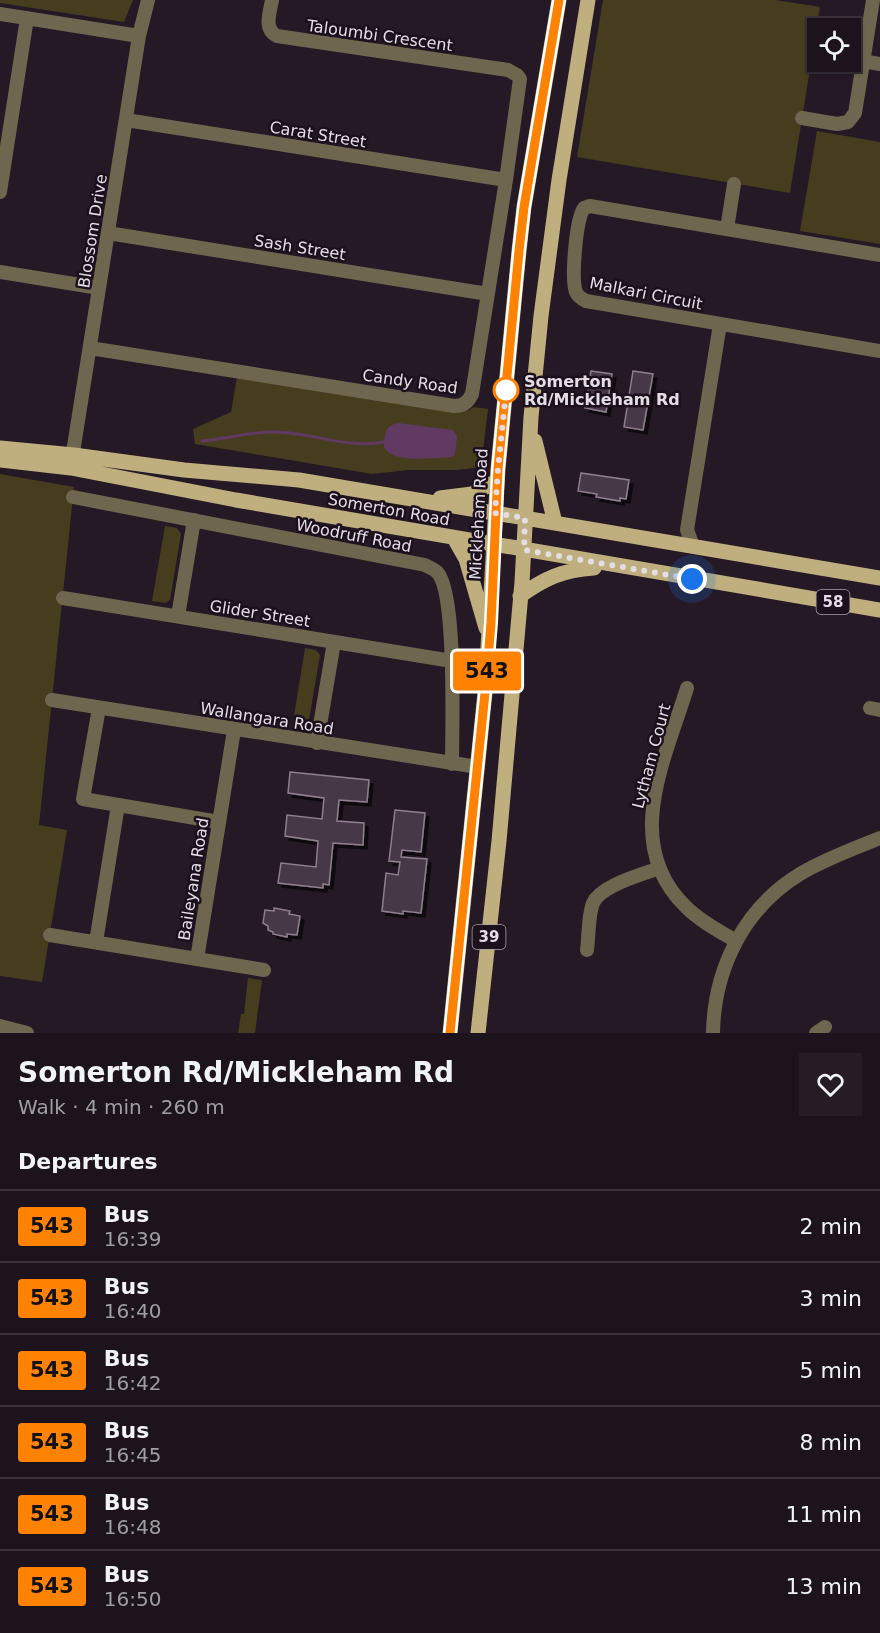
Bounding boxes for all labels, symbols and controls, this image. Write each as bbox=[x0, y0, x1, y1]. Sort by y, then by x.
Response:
street label: Taloumbi Crescent bbox=[305, 16, 454, 55]
map controls bbox=[807, 18, 861, 72]
button: locate bbox=[807, 18, 861, 72]
street label: Carat Street bbox=[268, 117, 367, 151]
street label: Blossom Drive bbox=[74, 173, 111, 289]
street label: Sash Street bbox=[253, 231, 347, 264]
street label: Malkari Circuit bbox=[588, 273, 704, 314]
street label: Candy Road bbox=[361, 365, 459, 398]
place label: Somerton Rd/Mickleham Rd bbox=[524, 372, 680, 409]
marker: Somerton Rd/Mickleham Rd bbox=[493, 377, 519, 403]
street label: Mickleham Road bbox=[466, 448, 491, 580]
street label: Somerton Road bbox=[327, 489, 451, 530]
street label: Woodruff Road bbox=[294, 515, 413, 556]
your location bbox=[677, 564, 707, 594]
road number: 58 bbox=[816, 590, 850, 614]
street label: Glider Street bbox=[208, 596, 312, 631]
line badge: 543 bbox=[452, 652, 522, 690]
text: 543 bbox=[465, 659, 509, 683]
street label: Wallangara Road bbox=[199, 699, 335, 738]
street label: Lytham Court bbox=[628, 702, 675, 811]
street label: Baileyana Road bbox=[174, 816, 213, 942]
road number: 39 bbox=[472, 925, 506, 949]
button: heart bbox=[799, 1053, 862, 1116]
text: Somerton Rd/Mickleham Rd bbox=[18, 1056, 454, 1089]
text: Walk · 4 min · 260 m bbox=[18, 1095, 225, 1119]
text: Departures bbox=[18, 1149, 158, 1174]
text: Bus bbox=[104, 1202, 149, 1227]
text: 543 bbox=[30, 1214, 74, 1238]
text: 2 min bbox=[800, 1214, 862, 1239]
text: 16:39 bbox=[104, 1227, 161, 1251]
text: Bus bbox=[104, 1274, 149, 1299]
text: 543 bbox=[30, 1286, 74, 1310]
text: 3 min bbox=[800, 1286, 862, 1311]
text: 16:40 bbox=[104, 1299, 161, 1323]
text: Bus bbox=[104, 1346, 149, 1371]
text: 543 bbox=[30, 1358, 74, 1382]
text: 5 min bbox=[800, 1358, 862, 1383]
text: 16:42 bbox=[104, 1371, 161, 1395]
text: Bus bbox=[104, 1418, 149, 1443]
text: 543 bbox=[30, 1430, 74, 1454]
text: 8 min bbox=[800, 1430, 862, 1455]
text: 16:45 bbox=[104, 1443, 161, 1467]
text: Bus bbox=[104, 1490, 149, 1515]
text: 543 bbox=[30, 1502, 74, 1526]
text: 11 min bbox=[786, 1502, 862, 1527]
text: 16:48 bbox=[104, 1515, 161, 1539]
text: Bus bbox=[104, 1562, 149, 1587]
text: 543 bbox=[30, 1574, 74, 1598]
text: 13 min bbox=[786, 1574, 862, 1599]
text: 16:50 bbox=[104, 1587, 161, 1611]

